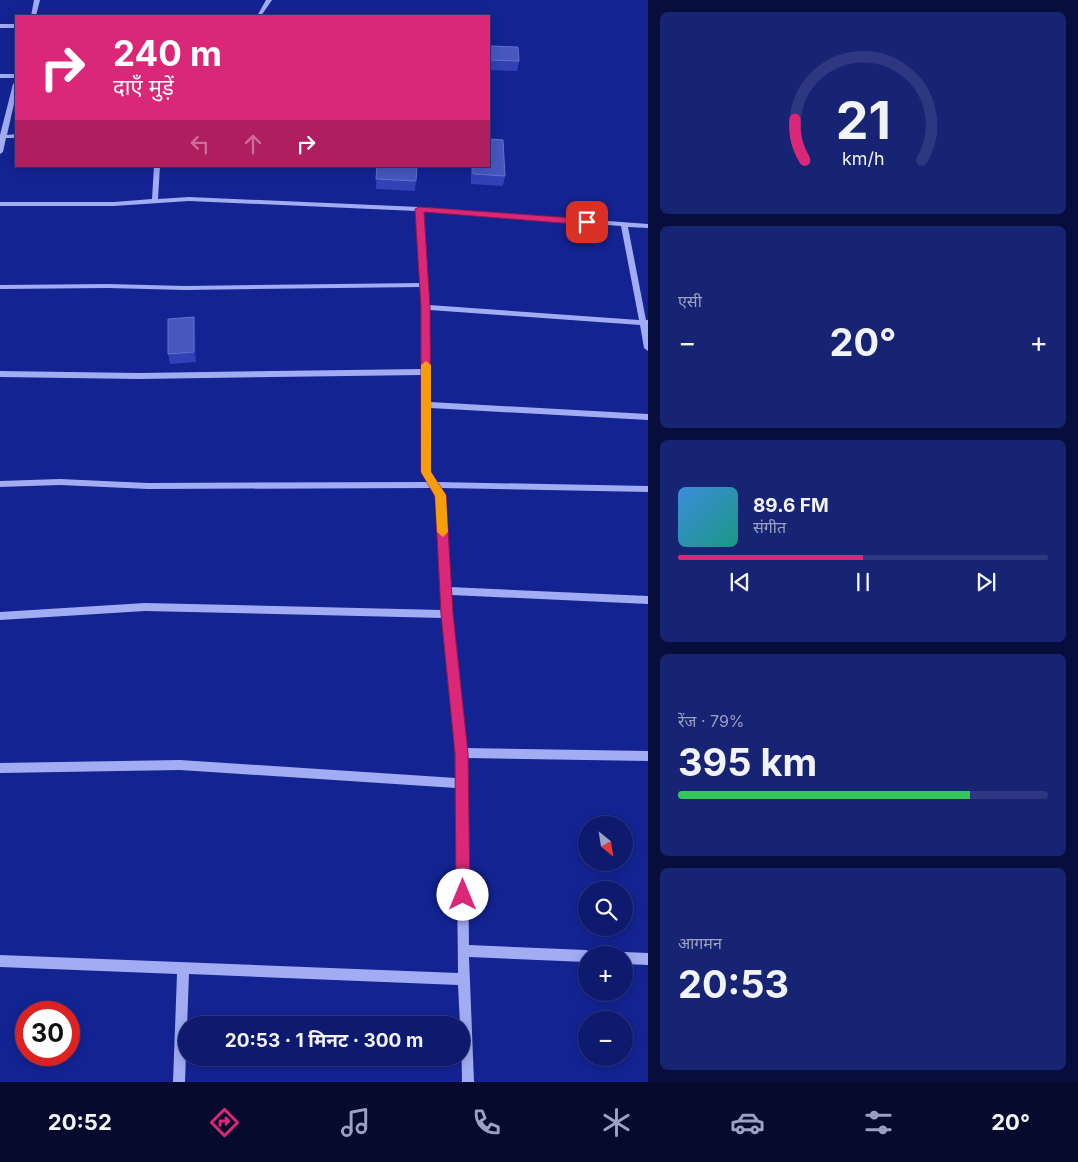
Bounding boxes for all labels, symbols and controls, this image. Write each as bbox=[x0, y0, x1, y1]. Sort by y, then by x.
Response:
text: 240 m bbox=[113, 32, 222, 74]
icon: right bbox=[30, 35, 95, 100]
text: दाएँ मुड़ें bbox=[113, 74, 174, 100]
text: 21 bbox=[835, 89, 891, 152]
icon: left bbox=[186, 130, 214, 158]
icon: ahead bbox=[239, 130, 267, 158]
icon: right bbox=[292, 130, 320, 158]
text: km/h bbox=[842, 148, 884, 169]
pin bbox=[566, 201, 608, 243]
icon: arrive bbox=[573, 208, 601, 236]
text: एसी bbox=[678, 291, 702, 311]
text: 20° bbox=[829, 319, 897, 365]
text: − bbox=[678, 325, 697, 359]
text: + bbox=[1029, 325, 1048, 359]
text: 89.6 FM bbox=[753, 494, 829, 517]
text: संगीत bbox=[753, 517, 786, 537]
icon: previous bbox=[726, 568, 754, 596]
icon: pause bbox=[849, 568, 877, 596]
icon: next bbox=[972, 568, 1000, 596]
text: रेंज · 79% bbox=[678, 711, 745, 731]
text: 395 km bbox=[678, 739, 817, 785]
north arrow bbox=[578, 816, 632, 871]
map controls bbox=[578, 816, 633, 1066]
position arrow bbox=[436, 868, 488, 920]
button: search bbox=[578, 881, 633, 936]
text: आगमन bbox=[678, 933, 722, 953]
button: + bbox=[578, 946, 633, 1001]
text: 20:53 bbox=[678, 961, 789, 1007]
speed limit sign: 30 bbox=[15, 1001, 80, 1066]
button: − bbox=[578, 1011, 633, 1066]
text: 20:53 · 1 मिनट · 300 m bbox=[225, 1029, 423, 1052]
icon: directions bbox=[207, 1105, 242, 1140]
icon: music bbox=[338, 1105, 373, 1140]
icon: phone bbox=[469, 1105, 504, 1140]
icon: climate bbox=[599, 1105, 634, 1140]
icon: car bbox=[730, 1105, 765, 1140]
icon: filters bbox=[861, 1105, 896, 1140]
text: 20:52 bbox=[48, 1109, 112, 1135]
text: 20° bbox=[991, 1109, 1030, 1135]

